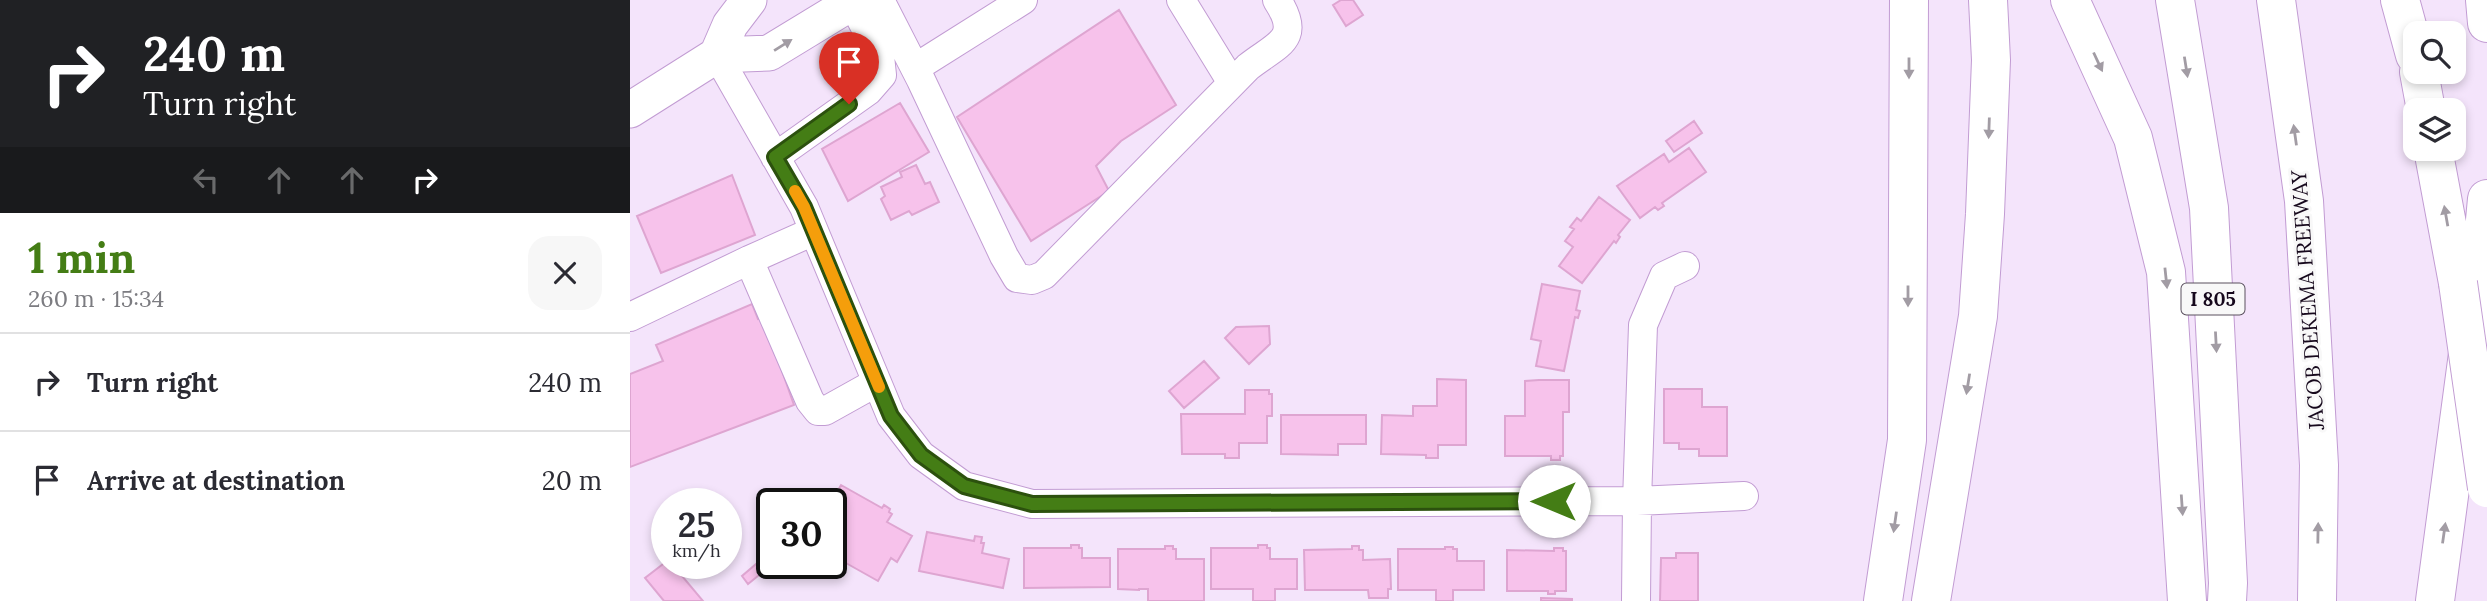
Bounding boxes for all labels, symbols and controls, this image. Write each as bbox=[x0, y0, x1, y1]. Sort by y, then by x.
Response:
map controls bbox=[2403, 21, 2466, 161]
button: search bbox=[2403, 21, 2466, 84]
text: 240 m bbox=[143, 22, 285, 84]
icon: right bbox=[28, 28, 119, 119]
pin bbox=[819, 32, 879, 104]
one-way arrow bbox=[773, 39, 792, 52]
icon: arrive bbox=[830, 43, 868, 81]
one-way arrow bbox=[2092, 52, 2104, 72]
one-way arrow bbox=[2181, 56, 2192, 78]
one-way arrow bbox=[1903, 57, 1915, 79]
text: Turn right bbox=[143, 83, 296, 124]
button: layers bbox=[2403, 98, 2466, 161]
one-way arrow bbox=[1983, 117, 1994, 139]
one-way arrow bbox=[2289, 124, 2300, 146]
icon: left bbox=[187, 161, 225, 199]
icon: ahead bbox=[260, 161, 298, 199]
icon: ahead bbox=[333, 161, 371, 199]
icon: right bbox=[406, 161, 444, 199]
street label: JACOB DEKEMA FREEWAY bbox=[2285, 169, 2330, 432]
one-way arrow bbox=[2440, 205, 2451, 227]
text: 1 min bbox=[28, 231, 135, 285]
button: close bbox=[528, 236, 602, 310]
one-way arrow bbox=[2161, 267, 2172, 289]
text: 260 m · 15:34 bbox=[28, 284, 164, 313]
road number: I 805 bbox=[2182, 284, 2244, 314]
one-way arrow bbox=[1902, 285, 1914, 307]
one-way arrow bbox=[2210, 331, 2221, 353]
icon: right bbox=[28, 363, 66, 401]
text: Turn right bbox=[87, 366, 218, 399]
text: 240 m bbox=[528, 366, 602, 399]
one-way arrow bbox=[1962, 373, 1973, 395]
icon: arrive bbox=[28, 461, 66, 499]
text: Arrive at destination bbox=[87, 464, 345, 497]
text: 20 m bbox=[542, 464, 602, 497]
position arrow bbox=[1517, 464, 1591, 538]
speed limit sign: 30 bbox=[756, 488, 847, 579]
one-way arrow bbox=[2177, 494, 2188, 516]
text: 25 bbox=[678, 502, 715, 547]
one-way arrow bbox=[1889, 511, 1900, 533]
one-way arrow bbox=[2312, 522, 2324, 544]
one-way arrow bbox=[2439, 522, 2450, 544]
text: km/h bbox=[672, 539, 721, 562]

